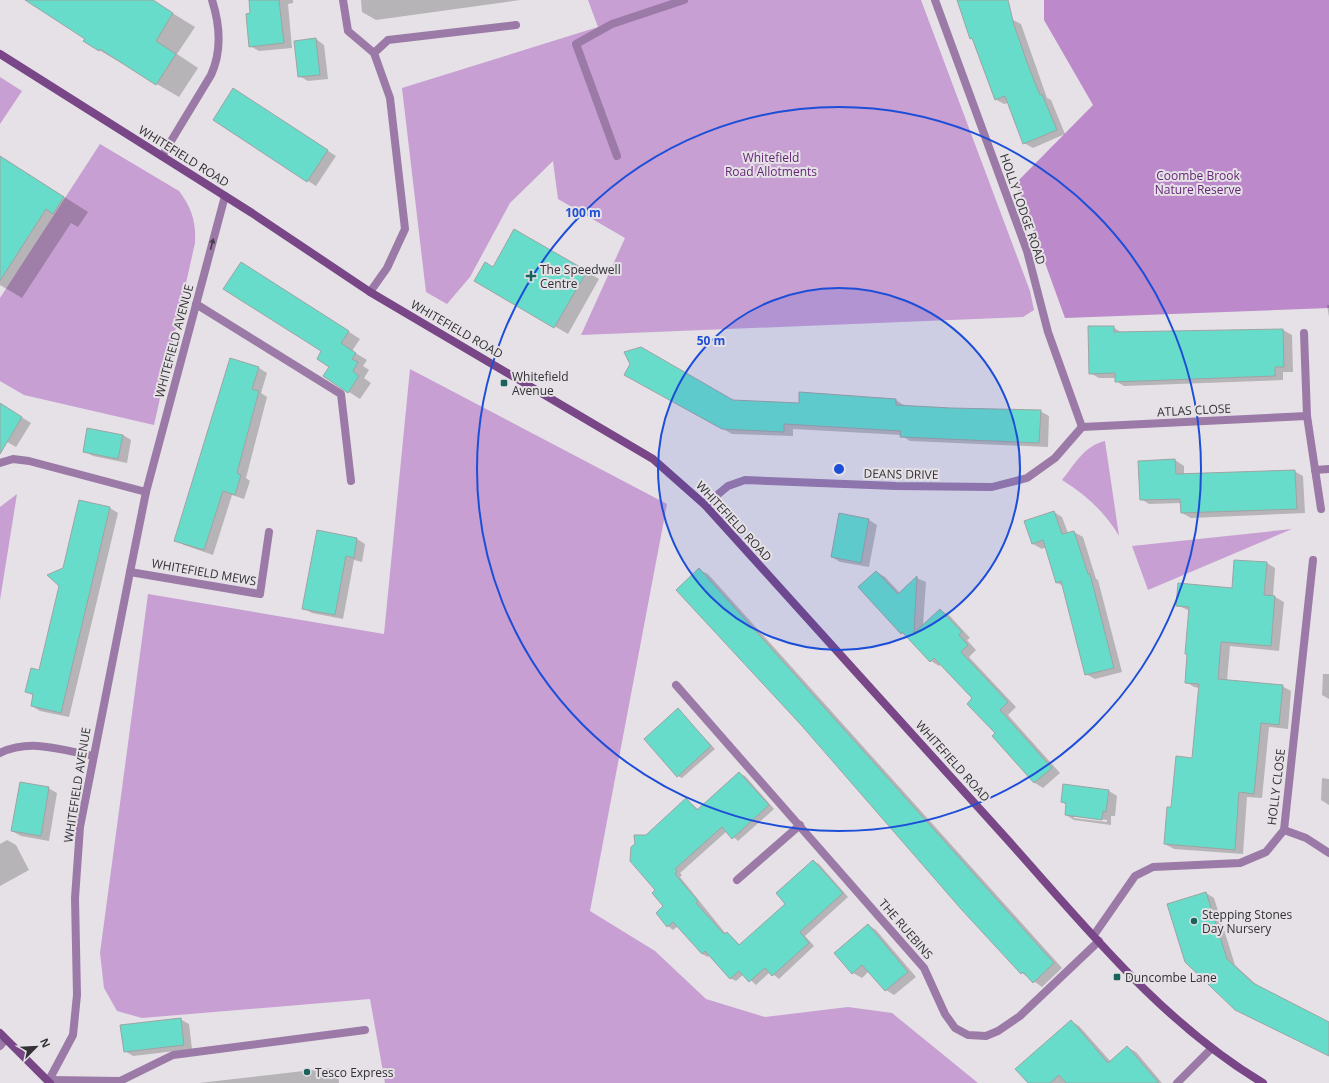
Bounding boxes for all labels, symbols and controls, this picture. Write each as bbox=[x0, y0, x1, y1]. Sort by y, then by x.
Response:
street label: WHITEFIELD ROAD bbox=[135, 121, 233, 191]
park label: Whitefield Road Allotments bbox=[725, 149, 817, 180]
street label: HOLLY LODGE ROAD bbox=[996, 151, 1050, 267]
park label: Coombe Brook Nature Reserve bbox=[1155, 167, 1241, 198]
text: 100 m bbox=[565, 204, 601, 221]
one-way arrow bbox=[209, 237, 215, 249]
place label: The Speedwell Centre bbox=[540, 261, 621, 292]
marker: The Speedwell Centre bbox=[525, 270, 537, 282]
street label: WHITEFIELD AVENUE bbox=[151, 282, 197, 400]
street label: WHITEFIELD ROAD bbox=[408, 296, 506, 362]
text: 50 m bbox=[697, 332, 725, 349]
place label: Whitefield Avenue bbox=[512, 368, 569, 399]
marker: Whitefield Avenue bbox=[499, 378, 509, 388]
street label: ATLAS CLOSE bbox=[1157, 400, 1231, 420]
centre of rings bbox=[832, 462, 846, 476]
street label: DEANS DRIVE bbox=[863, 465, 939, 483]
street label: WHITEFIELD ROAD bbox=[692, 477, 776, 565]
street label: WHITEFIELD MEWS bbox=[150, 554, 258, 590]
street label: WHITEFIELD ROAD bbox=[912, 717, 994, 805]
street label: WHITEFIELD AVENUE bbox=[59, 726, 95, 844]
street label: HOLLY CLOSE bbox=[1263, 748, 1289, 826]
street label: THE RUEBINS bbox=[875, 895, 937, 963]
place label: Stepping Stones Day Nursery bbox=[1202, 906, 1292, 937]
marker: Stepping Stones Day Nursery bbox=[1189, 916, 1199, 926]
place label: Duncombe Lane bbox=[1125, 969, 1217, 986]
marker: Duncombe Lane bbox=[1112, 972, 1122, 982]
north arrow bbox=[16, 1027, 56, 1067]
text: N bbox=[37, 1036, 54, 1050]
place label: Tesco Express bbox=[315, 1064, 394, 1081]
marker: Tesco Express bbox=[302, 1067, 312, 1077]

